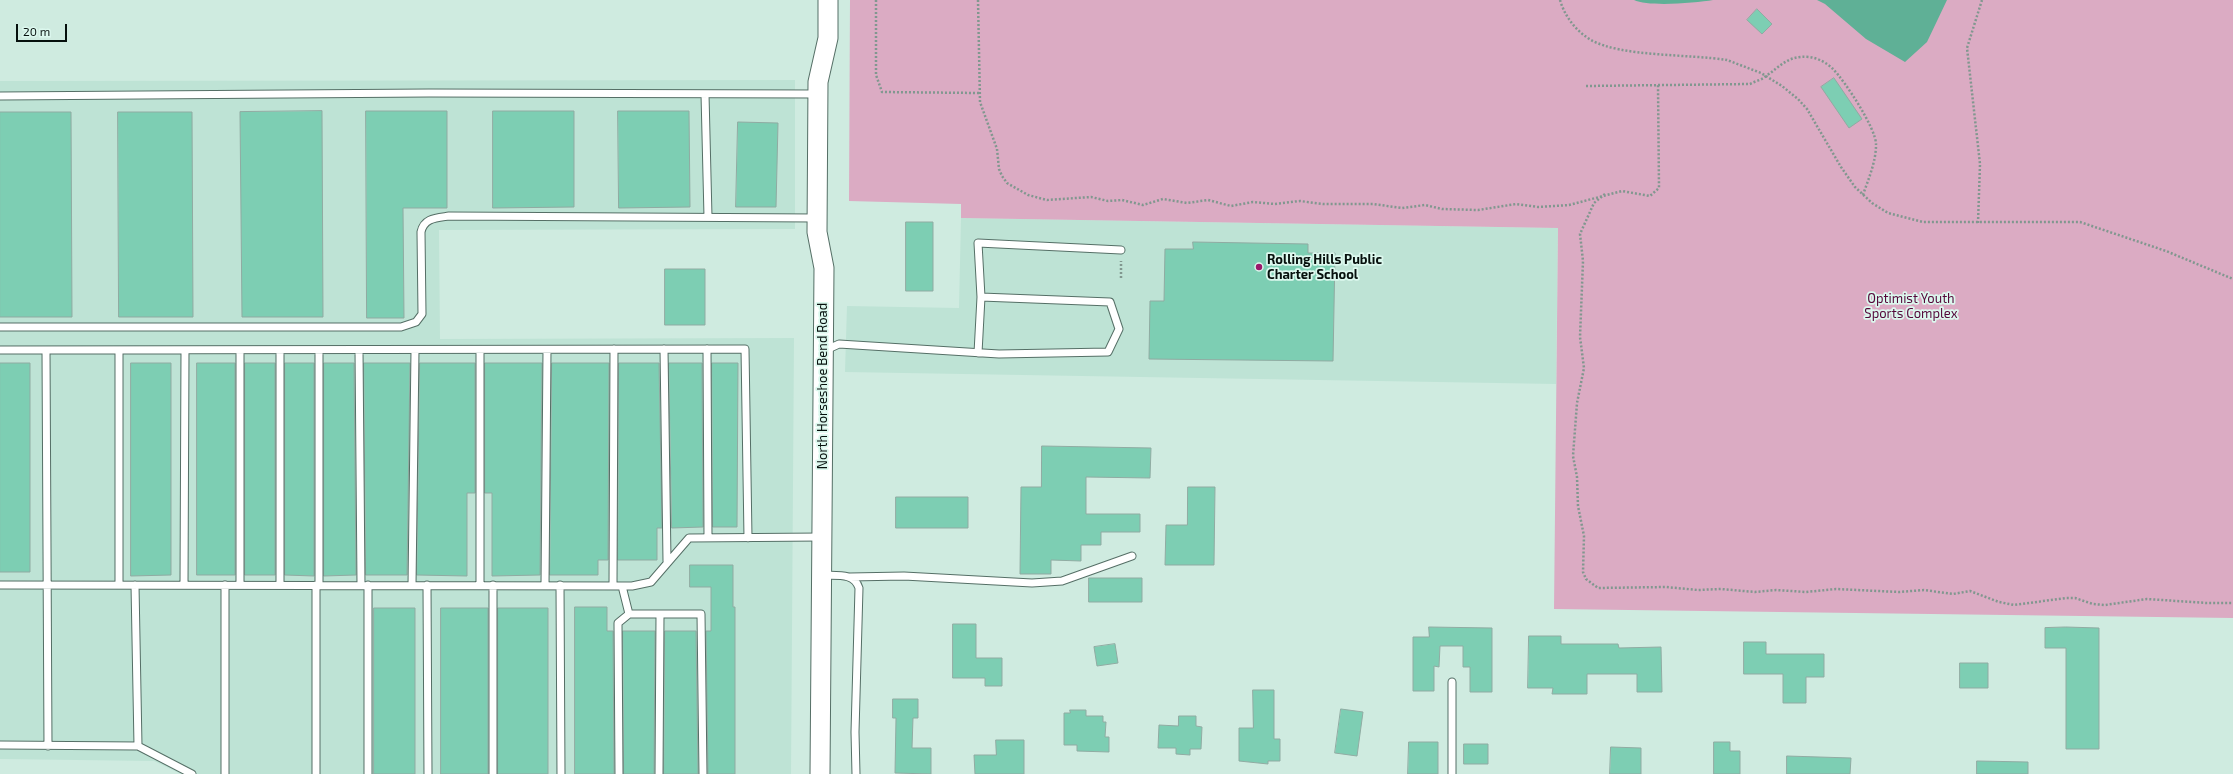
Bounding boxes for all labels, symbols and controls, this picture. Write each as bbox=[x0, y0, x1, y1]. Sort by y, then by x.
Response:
scale bar bbox=[18, 16, 69, 42]
text: 20 m bbox=[23, 24, 50, 38]
place label: Rolling Hills Public Charter School bbox=[1267, 252, 1382, 283]
marker: Rolling Hills Public Charter School bbox=[1254, 262, 1264, 272]
park label: Optimist Youth Sports Complex bbox=[1864, 291, 1958, 322]
street label: North Horseshoe Bend Road bbox=[815, 303, 831, 469]

